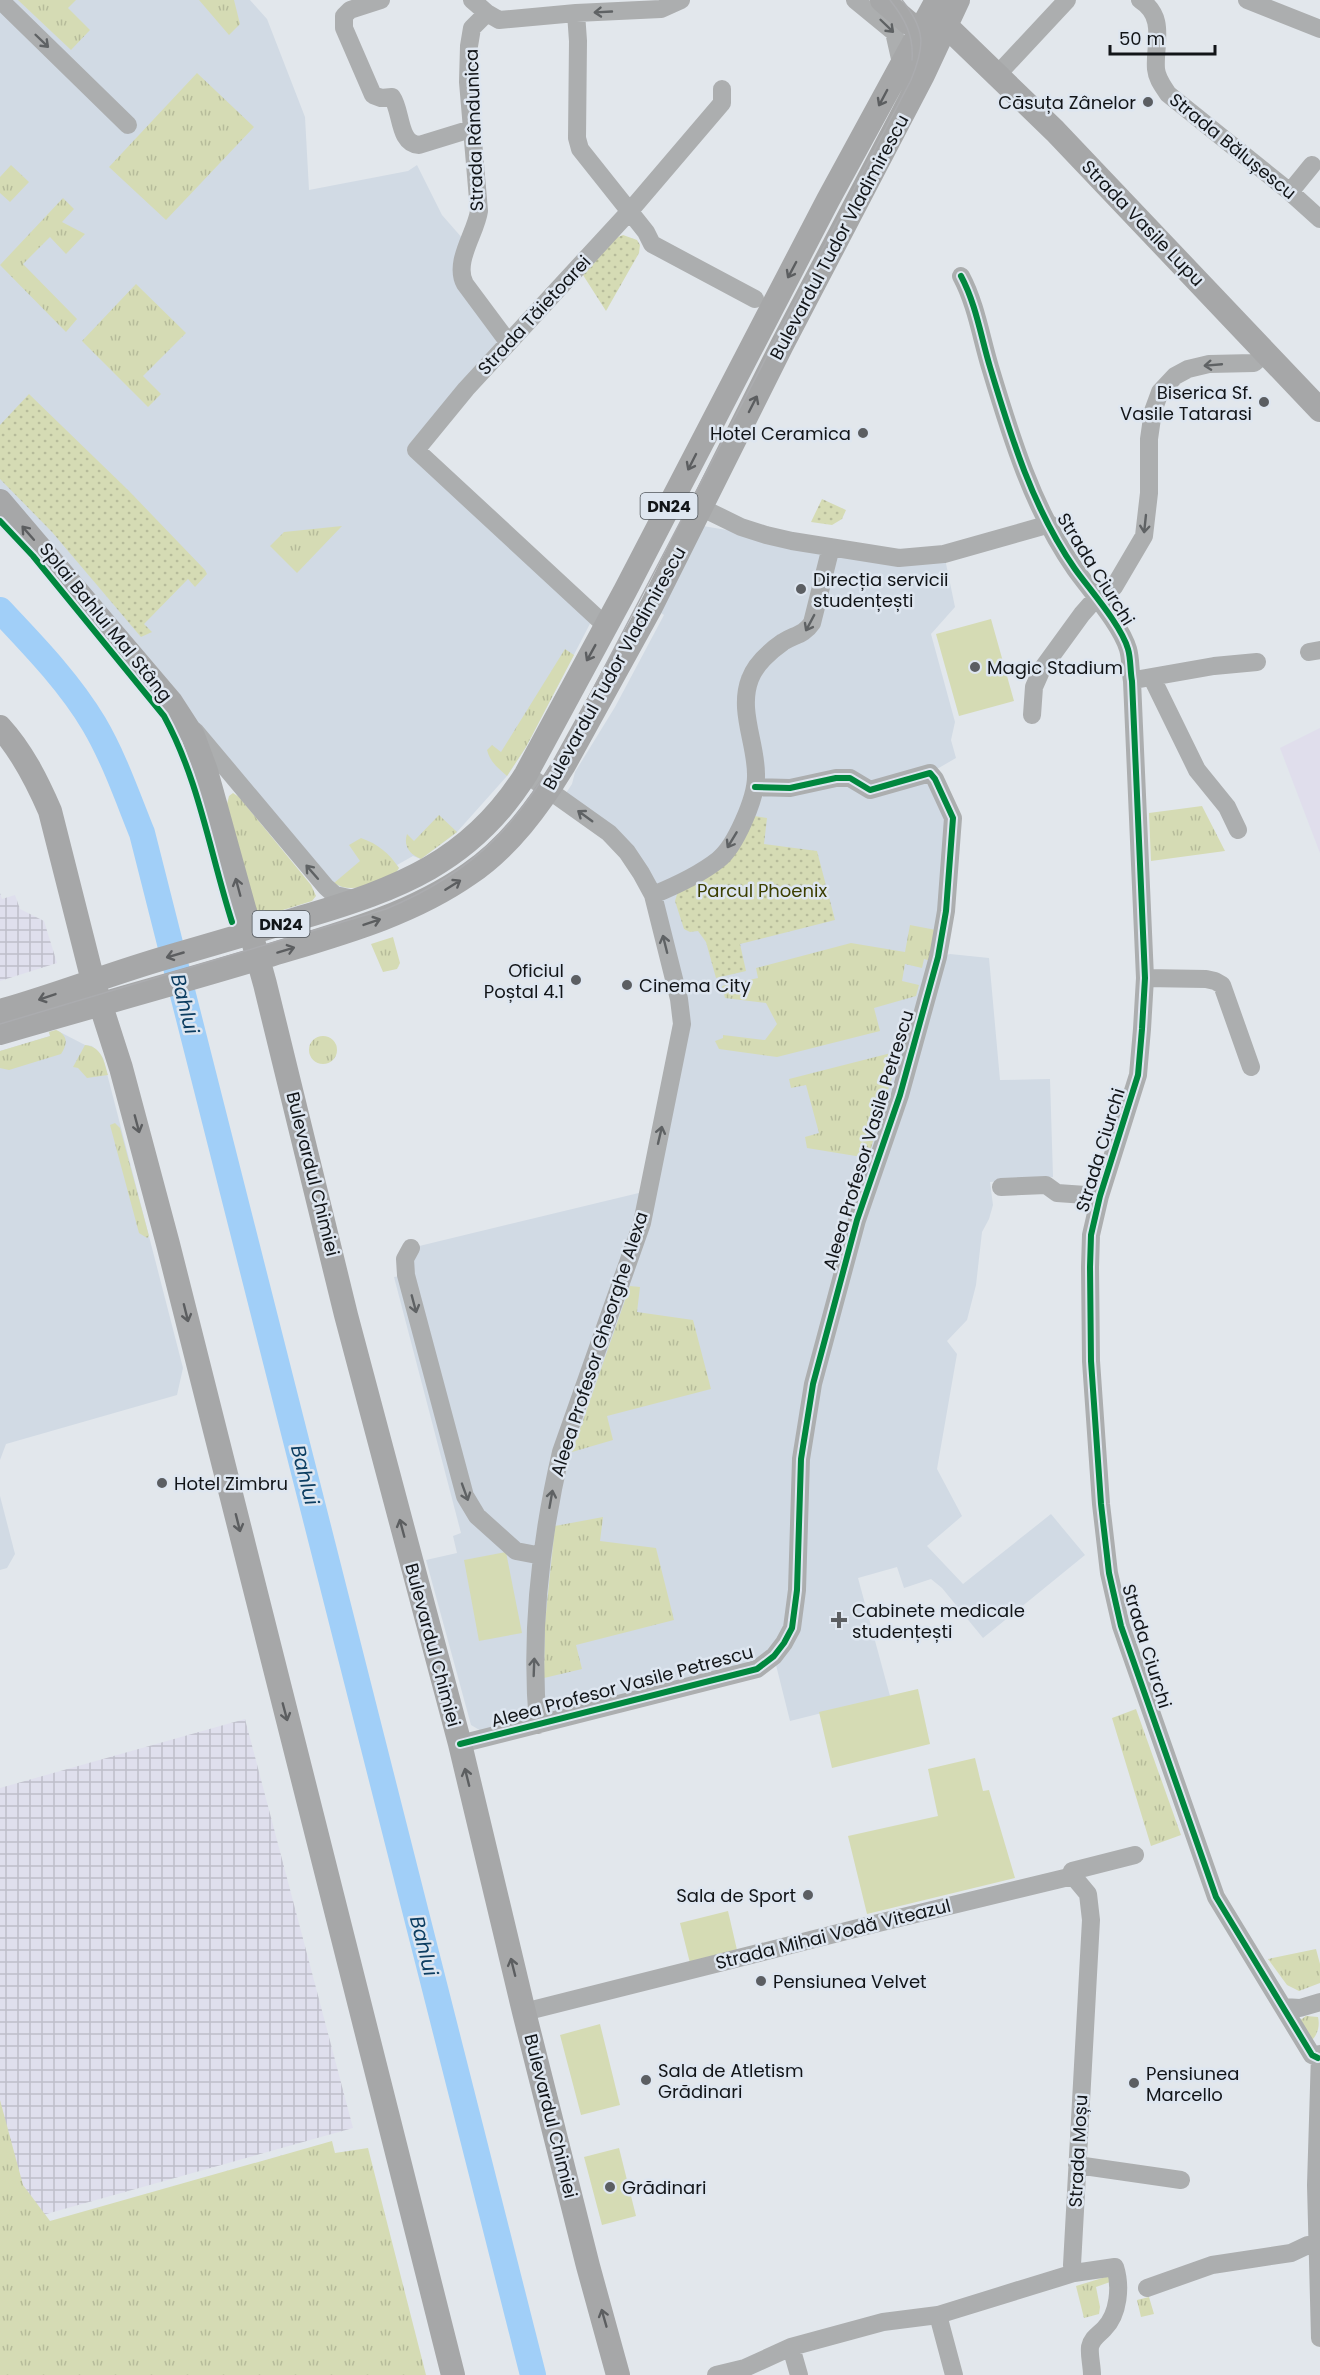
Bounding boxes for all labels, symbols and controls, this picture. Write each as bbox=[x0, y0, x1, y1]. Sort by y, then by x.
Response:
one-way arrow bbox=[594, 6, 614, 17]
scale bar bbox=[1110, 18, 1215, 56]
one-way arrow bbox=[879, 19, 894, 33]
text: 50 m bbox=[1119, 26, 1165, 51]
one-way arrow bbox=[34, 34, 49, 49]
street label: Strada Rândunica bbox=[459, 48, 489, 212]
street label: Strada Bălușescu bbox=[1164, 87, 1302, 205]
one-way arrow bbox=[877, 89, 889, 106]
place label: Căsuța Zânelor bbox=[998, 90, 1136, 115]
marker: Căsuța Zânelor bbox=[1141, 95, 1155, 109]
street label: Bulevardul Tudor Vladimirescu bbox=[764, 110, 914, 364]
street label: Strada Vasile Lupu bbox=[1076, 154, 1210, 292]
street label: Strada Tăietoarei bbox=[472, 250, 596, 380]
one-way arrow bbox=[786, 261, 797, 279]
one-way arrow bbox=[1203, 360, 1223, 371]
place label: Biserica Sf. Vasile Tatarasi bbox=[1120, 380, 1252, 426]
one-way arrow bbox=[747, 395, 759, 413]
marker: Biserica Sf. Vasile Tatarasi bbox=[1257, 395, 1271, 409]
place label: Hotel Ceramica bbox=[710, 421, 851, 446]
marker: Hotel Ceramica bbox=[856, 426, 870, 440]
one-way arrow bbox=[686, 453, 698, 470]
road number: DN24 bbox=[640, 493, 698, 519]
street label: Strada Ciurchi bbox=[1051, 508, 1141, 630]
one-way arrow bbox=[1139, 513, 1150, 533]
one-way arrow bbox=[21, 526, 35, 541]
street label: Splai Bahlui Mal Stâng bbox=[34, 537, 178, 707]
street label: Bulevardul Tudor Vladimirescu bbox=[537, 542, 691, 794]
place label: Direcția servicii studențești bbox=[813, 567, 949, 613]
marker: Direcția servicii studențești bbox=[794, 582, 808, 596]
one-way arrow bbox=[804, 614, 816, 631]
one-way arrow bbox=[585, 644, 597, 661]
place label: Magic Stadium bbox=[987, 655, 1123, 680]
marker: Magic Stadium bbox=[968, 660, 982, 674]
one-way arrow bbox=[578, 810, 594, 822]
one-way arrow bbox=[726, 831, 738, 848]
one-way arrow bbox=[305, 865, 319, 880]
one-way arrow bbox=[232, 878, 244, 897]
one-way arrow bbox=[444, 878, 461, 890]
park label: Parcul Phoenix bbox=[697, 878, 827, 903]
road number: DN24 bbox=[252, 911, 310, 937]
one-way arrow bbox=[362, 915, 381, 926]
one-way arrow bbox=[659, 934, 671, 953]
one-way arrow bbox=[276, 944, 295, 955]
one-way arrow bbox=[166, 950, 185, 961]
place label: Oficiul Poștal 4.1 bbox=[484, 958, 564, 1004]
water label: Bahlui bbox=[164, 971, 206, 1038]
marker: Oficiul Poștal 4.1 bbox=[569, 973, 583, 987]
place label: Cinema City bbox=[639, 973, 751, 998]
marker: Cinema City bbox=[620, 978, 634, 992]
one-way arrow bbox=[38, 992, 57, 1003]
street label: Aleea Profesor Vasile Petrescu bbox=[817, 1007, 919, 1273]
street label: Strada Ciurchi bbox=[1069, 1085, 1131, 1215]
street label: Bulevardul Chimiei bbox=[280, 1089, 346, 1259]
one-way arrow bbox=[131, 1114, 143, 1133]
one-way arrow bbox=[654, 1125, 666, 1144]
street label: Aleea Profesor Gheorghe Alexa bbox=[544, 1208, 654, 1480]
one-way arrow bbox=[408, 1294, 420, 1313]
one-way arrow bbox=[181, 1303, 192, 1322]
water label: Bahlui bbox=[284, 1442, 326, 1509]
place label: Hotel Zimbru bbox=[174, 1471, 288, 1496]
marker: Hotel Zimbru bbox=[155, 1476, 169, 1490]
one-way arrow bbox=[460, 1482, 471, 1501]
one-way arrow bbox=[546, 1489, 557, 1509]
one-way arrow bbox=[232, 1513, 244, 1532]
one-way arrow bbox=[395, 1519, 407, 1538]
street label: Bulevardul Chimiei bbox=[399, 1560, 467, 1730]
street label: Strada Ciurchi bbox=[1116, 1581, 1178, 1711]
place label: Cabinete medicale studențești bbox=[852, 1598, 1025, 1644]
marker: Cabinete medicale studențești bbox=[830, 1611, 848, 1629]
street label: Aleea Profesor Vasile Petrescu bbox=[488, 1639, 756, 1733]
one-way arrow bbox=[529, 1658, 540, 1678]
one-way arrow bbox=[280, 1702, 292, 1721]
one-way arrow bbox=[461, 1768, 473, 1787]
place label: Sala de Sport bbox=[676, 1883, 796, 1908]
marker: Sala de Sport bbox=[801, 1888, 815, 1902]
street label: Strada Mihai Vodă Viteazul bbox=[713, 1893, 953, 1975]
water label: Bahlui bbox=[403, 1913, 445, 1980]
one-way arrow bbox=[507, 1958, 519, 1977]
place label: Pensiunea Velvet bbox=[773, 1969, 927, 1994]
marker: Pensiunea Velvet bbox=[754, 1974, 768, 1988]
street label: Bulevardul Chimiei bbox=[518, 2031, 584, 2201]
place label: Sala de Atletism Grădinari bbox=[658, 2058, 803, 2104]
place label: Pensiunea Marcello bbox=[1146, 2061, 1239, 2107]
marker: Sala de Atletism Grădinari bbox=[639, 2073, 653, 2087]
marker: Pensiunea Marcello bbox=[1127, 2076, 1141, 2090]
street label: Strada Moșu bbox=[1063, 2094, 1093, 2208]
place label: Grădinari bbox=[622, 2175, 706, 2200]
marker: Grădinari bbox=[603, 2180, 617, 2194]
one-way arrow bbox=[598, 2309, 609, 2328]

